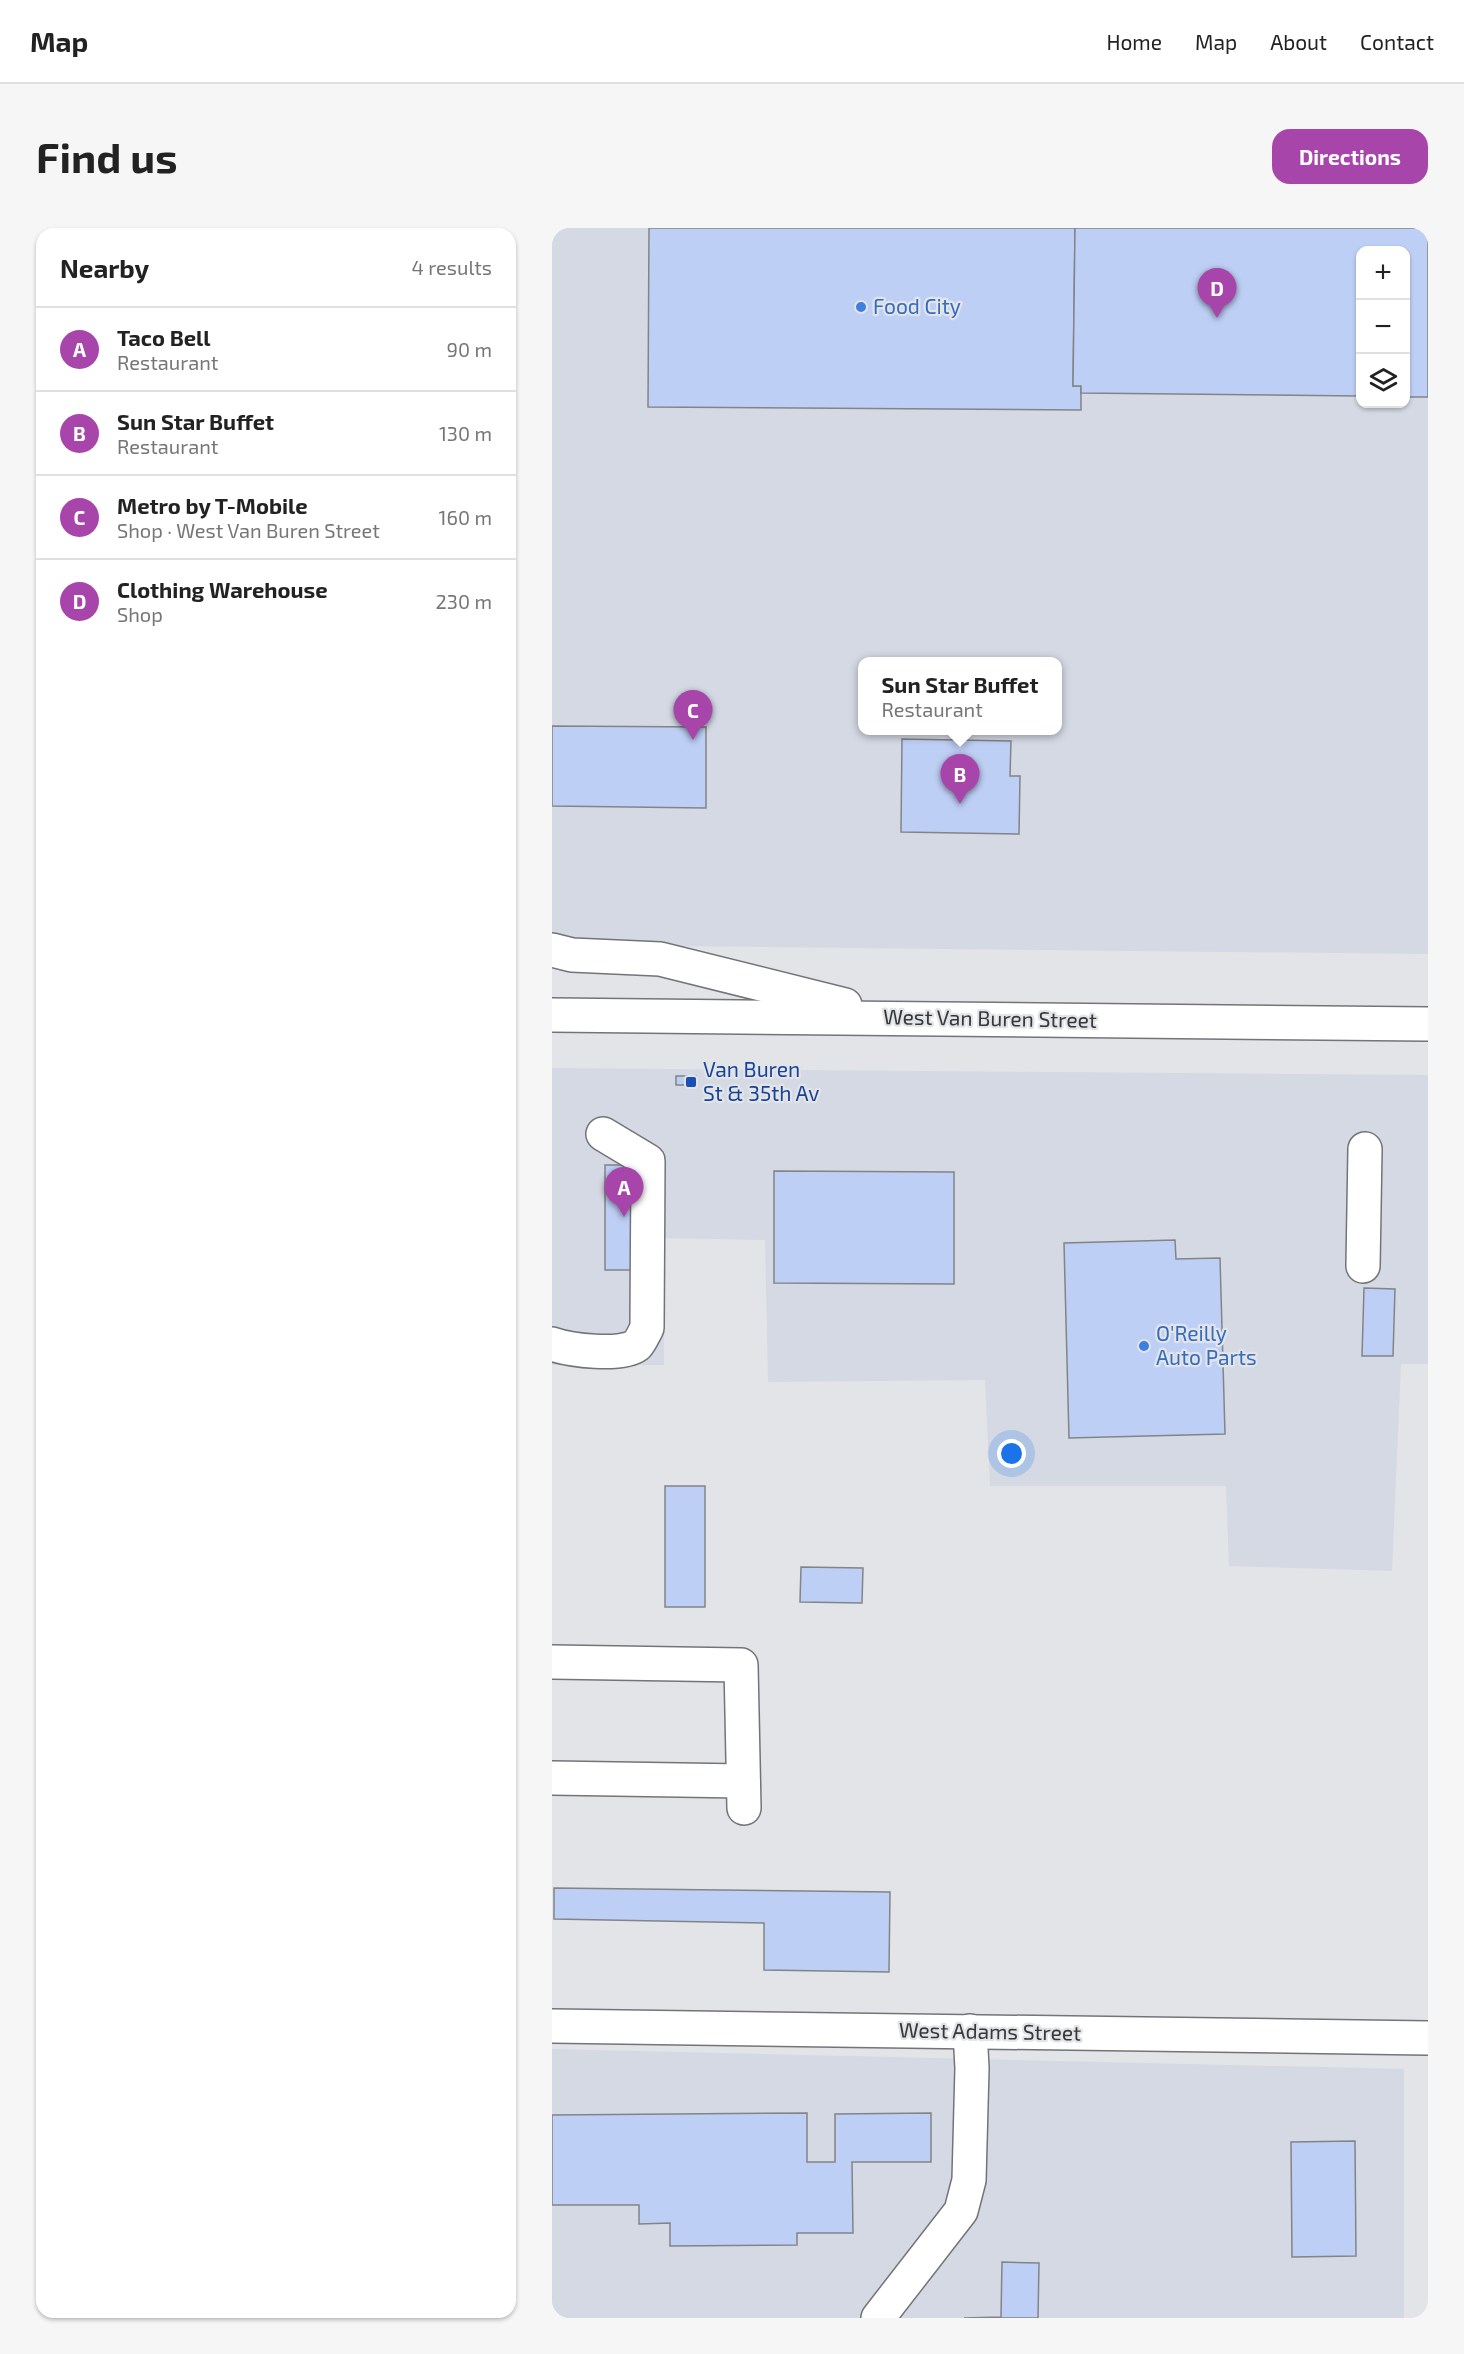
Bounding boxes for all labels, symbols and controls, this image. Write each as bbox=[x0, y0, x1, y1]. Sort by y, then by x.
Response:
text: Map bbox=[30, 24, 88, 58]
text: Home bbox=[1106, 29, 1162, 54]
text: Map bbox=[1195, 29, 1237, 54]
text: About bbox=[1270, 29, 1327, 54]
text: Contact bbox=[1360, 29, 1434, 54]
button: Directions bbox=[1272, 129, 1428, 184]
text: Find us bbox=[36, 131, 178, 181]
map controls bbox=[1356, 246, 1410, 408]
button: + bbox=[1356, 246, 1410, 300]
text: Nearby bbox=[60, 252, 149, 283]
text: 4 results bbox=[412, 255, 492, 279]
pin: D bbox=[1198, 268, 1236, 318]
place label: Food City bbox=[873, 293, 961, 318]
marker: Food City bbox=[854, 300, 868, 314]
button: − bbox=[1356, 300, 1410, 354]
text: Taco Bell bbox=[117, 324, 211, 350]
text: A bbox=[73, 337, 86, 361]
text: 90 m bbox=[447, 337, 492, 361]
text: Restaurant bbox=[117, 350, 218, 374]
button: layers bbox=[1356, 354, 1410, 408]
text: Sun Star Buffet bbox=[117, 408, 274, 434]
text: B bbox=[73, 421, 86, 445]
text: 130 m bbox=[439, 421, 492, 445]
text: Restaurant bbox=[117, 434, 218, 458]
text: Metro by T-Mobile bbox=[117, 492, 308, 518]
text: C bbox=[74, 505, 85, 529]
text: 160 m bbox=[439, 505, 492, 529]
text: Shop · West Van Buren Street bbox=[117, 518, 380, 542]
text: Clothing Warehouse bbox=[117, 576, 328, 602]
text: D bbox=[73, 589, 86, 613]
text: 230 m bbox=[436, 589, 492, 613]
text: Shop bbox=[117, 602, 163, 626]
popup bbox=[858, 657, 1062, 735]
text: Sun Star Buffet bbox=[881, 671, 1039, 697]
pin: C bbox=[674, 690, 712, 740]
text: Restaurant bbox=[881, 697, 983, 721]
pin: B bbox=[940, 754, 980, 804]
street label: West Van Buren Street bbox=[883, 1003, 1097, 1032]
place label: Van Buren St & 35th Av bbox=[703, 1056, 819, 1105]
marker: Van Buren St & 35th Av bbox=[684, 1075, 698, 1089]
pin: A bbox=[604, 1168, 644, 1217]
place label: O'Reilly Auto Parts bbox=[1156, 1320, 1257, 1369]
marker: O'Reilly Auto Parts bbox=[1137, 1339, 1151, 1353]
your location bbox=[997, 1439, 1026, 1468]
street label: West Adams Street bbox=[899, 2016, 1081, 2045]

